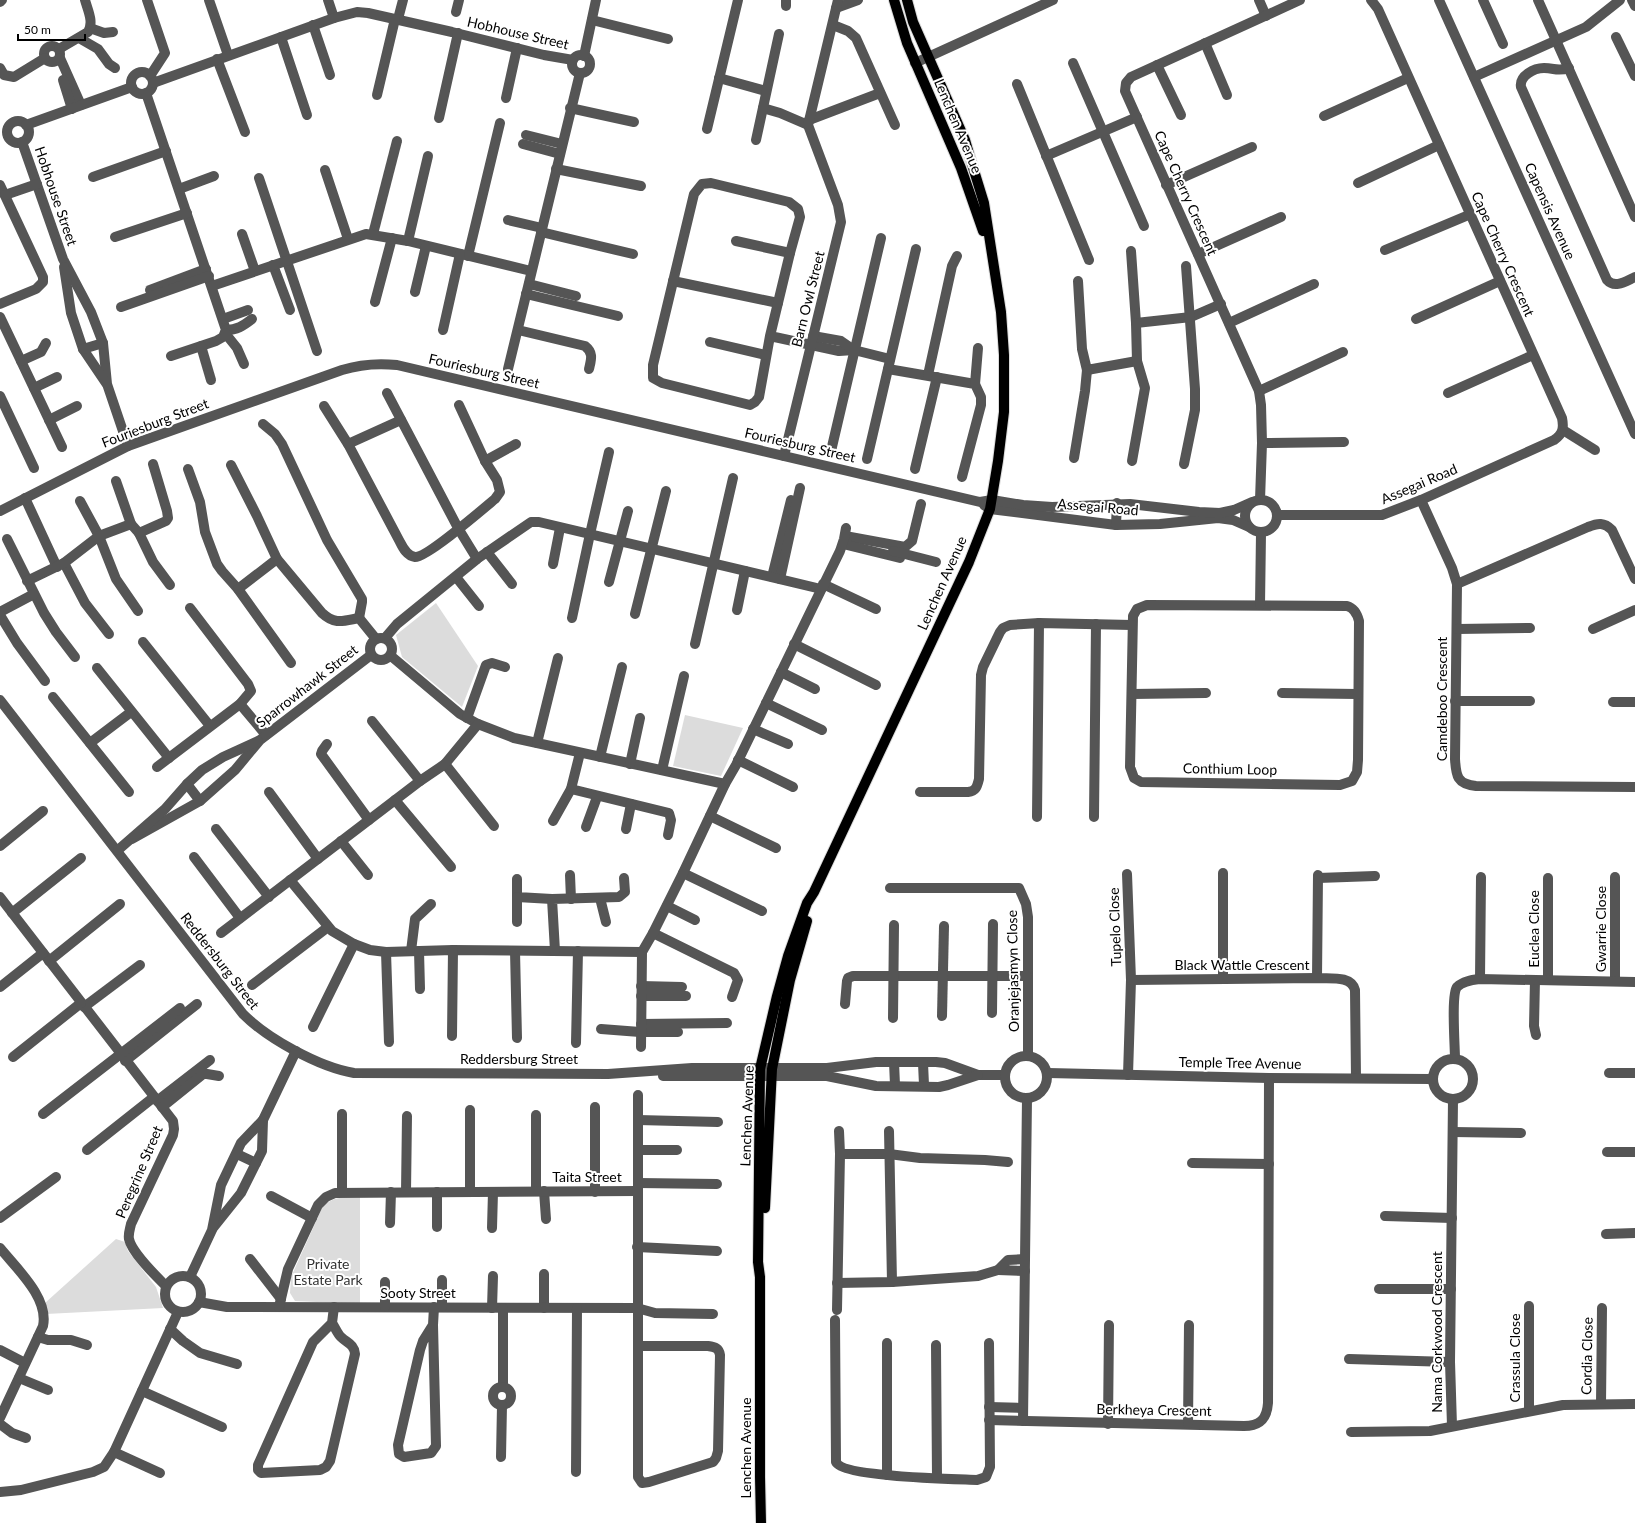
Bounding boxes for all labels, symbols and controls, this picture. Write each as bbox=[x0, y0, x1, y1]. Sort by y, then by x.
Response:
street label: Hobhouse Street bbox=[466, 13, 571, 52]
scale bar bbox=[18, 16, 85, 42]
text: 50 m bbox=[24, 22, 51, 37]
street label: Lenchen Avenue bbox=[931, 76, 986, 176]
street label: Cape Cherry Crescent bbox=[1151, 128, 1222, 258]
street label: Hobhouse Street bbox=[32, 144, 81, 248]
street label: Capensis Avenue bbox=[1521, 160, 1579, 262]
street label: Cape Cherry Crescent bbox=[1468, 189, 1539, 319]
street label: Barn Owl Street bbox=[787, 249, 828, 349]
street label: Fouriesburg Street bbox=[427, 349, 541, 392]
street label: Fouriesburg Street bbox=[99, 394, 211, 451]
street label: Fouriesburg Street bbox=[743, 423, 857, 466]
street label: Assegai Road bbox=[1378, 460, 1460, 507]
street label: Assegai Road bbox=[1057, 494, 1139, 519]
street label: Lenchen Avenue bbox=[913, 533, 970, 632]
street label: Camdeboo Crescent bbox=[1433, 637, 1450, 761]
street label: Sparrowhawk Street bbox=[252, 641, 361, 731]
street label: Conthium Loop bbox=[1183, 759, 1277, 778]
street label: Gwarrie Close bbox=[1592, 886, 1609, 972]
street label: Tupelo Close bbox=[1105, 887, 1124, 967]
street label: Euclea Close bbox=[1525, 890, 1542, 968]
street label: Reddersburg Street bbox=[177, 909, 263, 1012]
street label: Oranjejasmyn Close bbox=[1003, 910, 1022, 1032]
street label: Black Wattle Crescent bbox=[1174, 956, 1310, 973]
street label: Reddersburg Street bbox=[460, 1050, 578, 1067]
street label: Temple Tree Avenue bbox=[1178, 1053, 1302, 1072]
street label: Lenchen Avenue bbox=[736, 1065, 757, 1167]
street label: Peregrine Street bbox=[111, 1123, 166, 1221]
street label: Taita Street bbox=[552, 1168, 622, 1185]
street label: Nama Corkwood Crescent bbox=[1428, 1251, 1445, 1413]
park label: Private Estate Park bbox=[293, 1255, 364, 1288]
street label: Sooty Street bbox=[380, 1284, 456, 1301]
street label: Crassula Close bbox=[1506, 1313, 1523, 1403]
street label: Cordia Close bbox=[1577, 1317, 1596, 1395]
street label: Lenchen Avenue bbox=[737, 1397, 754, 1499]
street label: Berkheya Crescent bbox=[1096, 1400, 1212, 1419]

